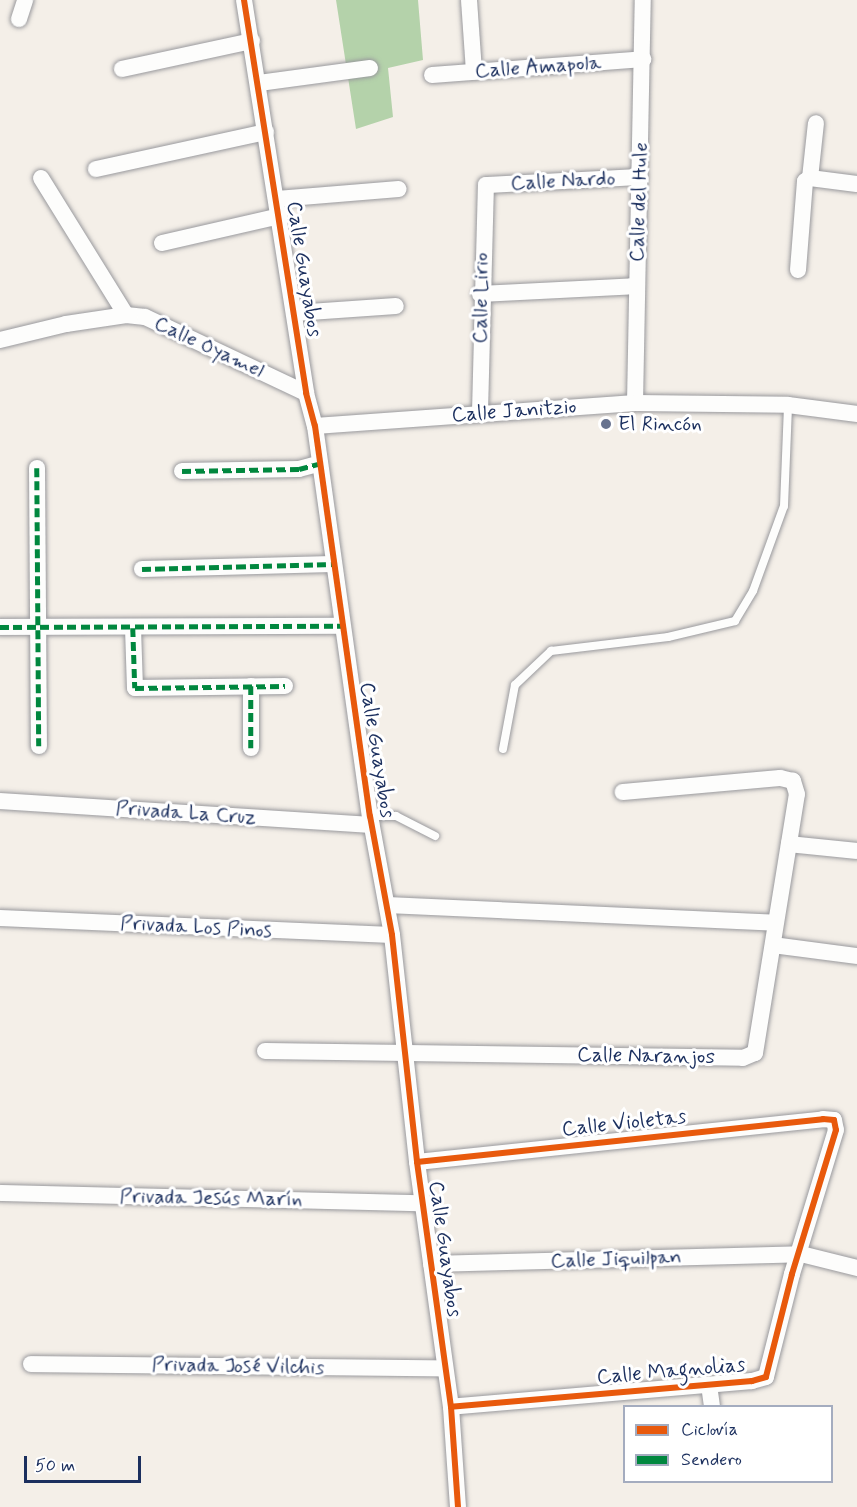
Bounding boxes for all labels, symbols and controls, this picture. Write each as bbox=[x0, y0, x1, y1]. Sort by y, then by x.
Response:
street label: Calle Amapola bbox=[475, 50, 601, 84]
street label: Calle del Hule bbox=[624, 142, 654, 262]
street label: Calle Nardo bbox=[511, 166, 615, 196]
street label: Calle Guayabos bbox=[281, 200, 327, 338]
street label: Calle Lirio bbox=[468, 253, 494, 343]
street label: Calle Oyamel bbox=[150, 310, 268, 384]
street label: Calle Janitzio bbox=[451, 394, 577, 428]
place label: El Rincón bbox=[618, 411, 698, 437]
marker: El Rincón bbox=[599, 417, 613, 431]
street label: Calle Guayabos bbox=[354, 681, 400, 819]
street label: Privada La Cruz bbox=[112, 795, 260, 831]
street label: Privada Los Pinos bbox=[118, 910, 274, 944]
street label: Calle Naranjos bbox=[578, 1042, 714, 1070]
street label: Calle Violetas bbox=[562, 1104, 686, 1142]
street label: Calle Guayabos bbox=[423, 1180, 467, 1318]
street label: Privada Jesús Marín bbox=[119, 1184, 303, 1212]
street label: Calle Jiquilpan bbox=[552, 1244, 680, 1274]
street label: Privada José Vilchis bbox=[150, 1352, 326, 1380]
street label: Calle Magnolias bbox=[597, 1352, 745, 1390]
legend bbox=[623, 1405, 833, 1483]
text: Ciclovía bbox=[681, 1418, 738, 1442]
scale bar bbox=[27, 1444, 144, 1482]
text: Sendero bbox=[681, 1448, 742, 1472]
text: 50 m bbox=[35, 1454, 75, 1478]

